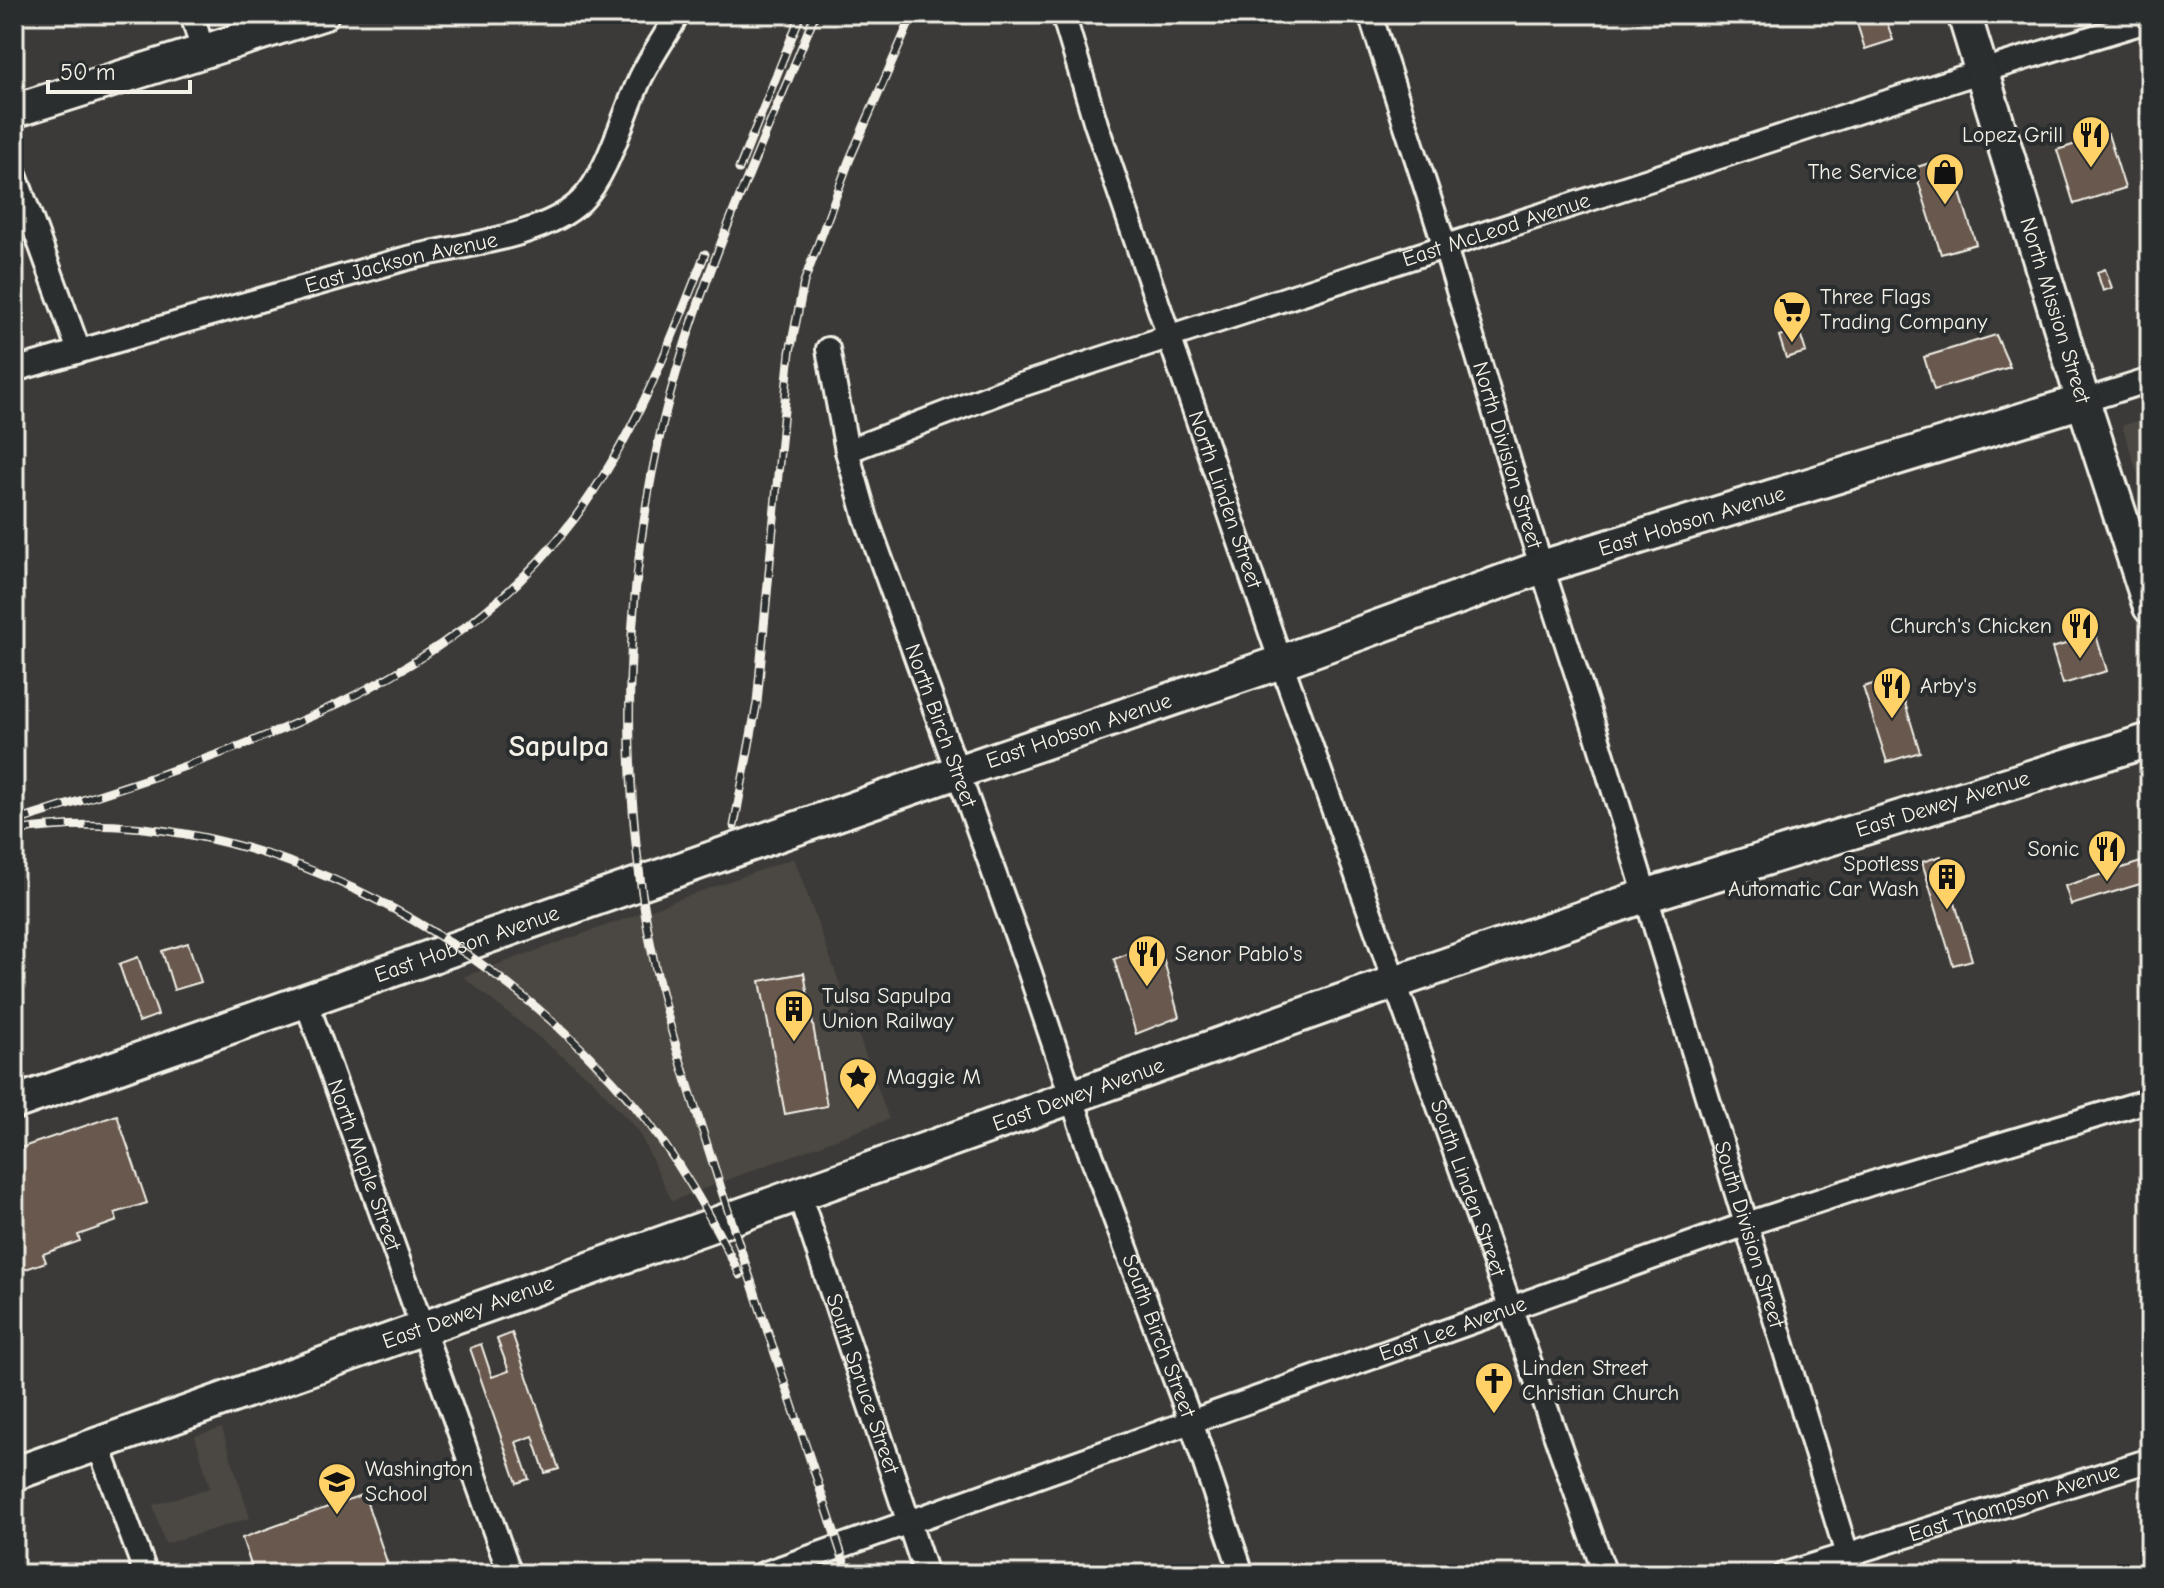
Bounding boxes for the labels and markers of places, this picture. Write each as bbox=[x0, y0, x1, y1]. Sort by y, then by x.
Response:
restaurant icon: Lopez Grill bbox=[2070, 114, 2112, 169]
place label: Lopez Grill bbox=[1962, 122, 2063, 148]
shop icon: The Service bbox=[1924, 151, 1966, 206]
place label: The Service bbox=[1808, 159, 1917, 185]
place label: Three Flags Trading Company bbox=[1820, 284, 1988, 335]
supermarket icon: Three Flags Trading Company bbox=[1771, 289, 1813, 344]
restaurant icon: Church's Chicken bbox=[2059, 605, 2101, 660]
place label: Church's Chicken bbox=[1890, 613, 2052, 639]
restaurant icon: Arby's bbox=[1871, 665, 1913, 720]
place label: Arby's bbox=[1920, 673, 1976, 699]
restaurant icon: Sonic bbox=[2086, 828, 2128, 883]
place label: Sonic bbox=[2027, 836, 2079, 862]
place label: Spotless Automatic Car Wash bbox=[1728, 851, 1919, 902]
building icon: Spotless Automatic Car Wash bbox=[1926, 856, 1968, 911]
restaurant icon: Senor Pablo's bbox=[1126, 933, 1168, 988]
place label: Senor Pablo's bbox=[1175, 941, 1303, 967]
place label: Tulsa Sapulpa Union Railway bbox=[822, 983, 954, 1034]
building icon: Tulsa Sapulpa Union Railway bbox=[773, 988, 815, 1043]
place icon: Maggie M bbox=[837, 1056, 879, 1111]
place label: Maggie M bbox=[886, 1064, 981, 1090]
place label: Linden Street Christian Church bbox=[1522, 1355, 1679, 1406]
church icon: Linden Street Christian Church bbox=[1473, 1360, 1515, 1415]
place label: Washington School bbox=[365, 1456, 473, 1507]
school or university icon: Washington School bbox=[316, 1461, 358, 1516]

